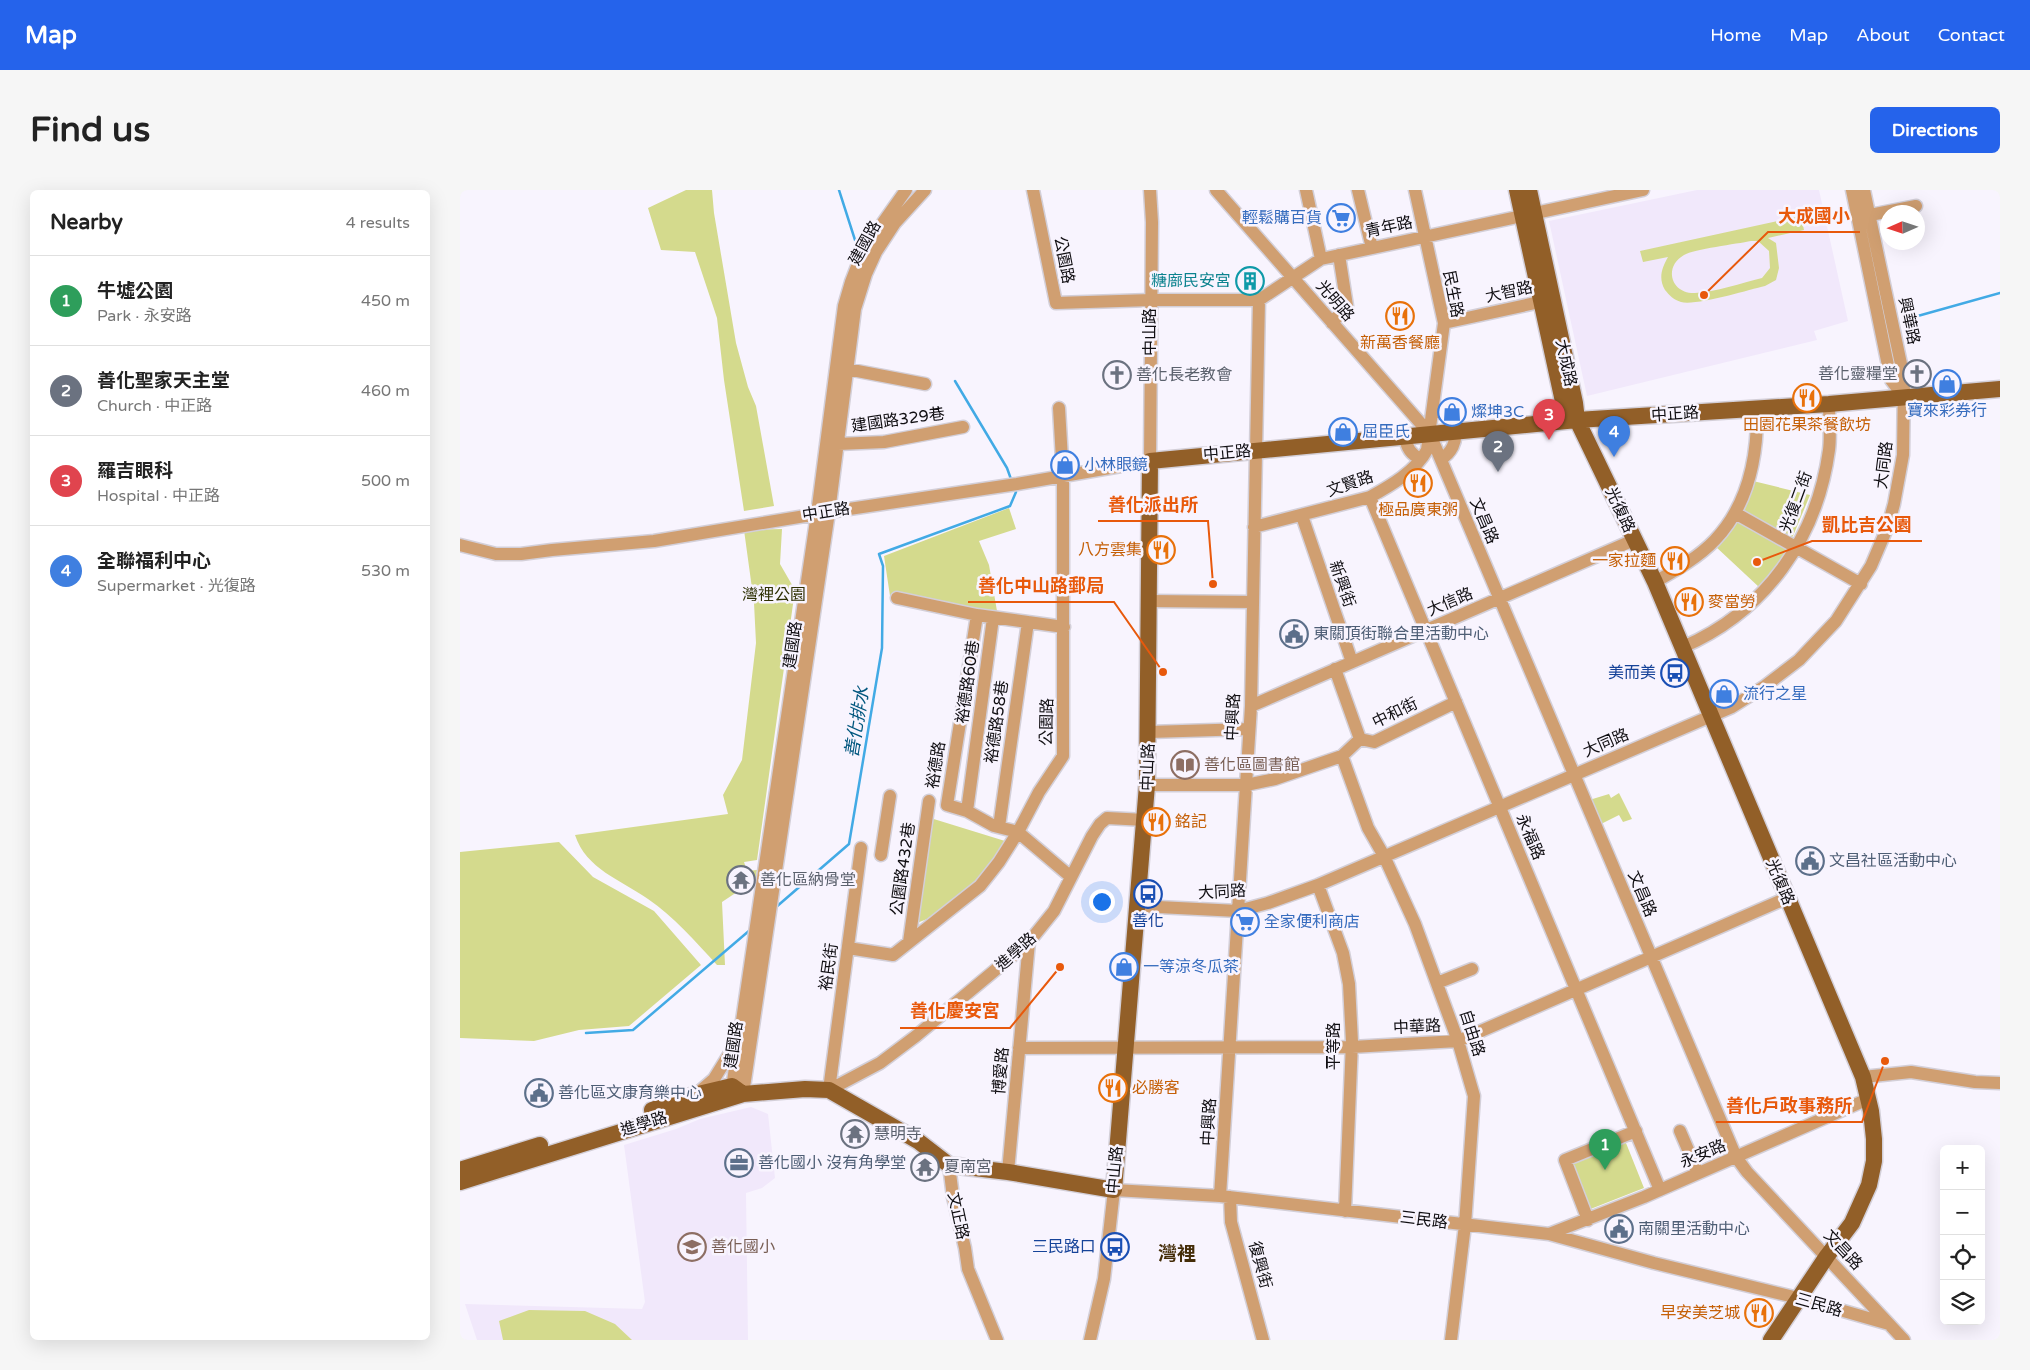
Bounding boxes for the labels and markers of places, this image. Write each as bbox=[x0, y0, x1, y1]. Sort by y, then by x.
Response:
callout: 大成國小 bbox=[1768, 199, 1860, 232]
supermarket icon: 輕鬆購百貨 bbox=[1326, 203, 1356, 233]
place label: 輕鬆購百貨 bbox=[1242, 208, 1322, 228]
building icon: 糖廍民安宮 bbox=[1235, 266, 1265, 296]
place label: 糖廍民安宮 bbox=[1151, 271, 1231, 291]
restaurant icon: 新萬香餐廳 bbox=[1385, 301, 1415, 331]
place label: 新萬香餐廳 bbox=[1360, 333, 1440, 353]
church icon: 善化靈糧堂 bbox=[1902, 359, 1932, 389]
church icon: 善化長老教會 bbox=[1102, 360, 1132, 390]
place label: 善化靈糧堂 bbox=[1818, 364, 1898, 384]
place label: 善化長老教會 bbox=[1136, 365, 1232, 385]
shop icon: 寶來彩券行 bbox=[1932, 369, 1962, 399]
restaurant icon: 田園花果茶餐飲坊 bbox=[1792, 383, 1822, 413]
shop icon: 燦坤3C bbox=[1437, 397, 1467, 427]
pin: 3 bbox=[1533, 399, 1565, 440]
place label: 寶來彩券行 bbox=[1907, 401, 1987, 421]
place label: 燦坤3C bbox=[1471, 402, 1524, 422]
place label: 田園花果茶餐飲坊 bbox=[1743, 415, 1871, 435]
pin: 4 bbox=[1598, 416, 1630, 457]
shop icon: 屈臣氏 bbox=[1328, 417, 1358, 447]
place label: 屈臣氏 bbox=[1362, 422, 1410, 442]
pin: 2 bbox=[1482, 431, 1514, 472]
shop icon: 小林眼鏡 bbox=[1050, 450, 1080, 480]
place label: 小林眼鏡 bbox=[1084, 455, 1148, 475]
restaurant icon: 極品廣東粥 bbox=[1403, 468, 1433, 498]
callout: 善化派出所 bbox=[1098, 488, 1208, 521]
place label: 極品廣東粥 bbox=[1378, 500, 1458, 520]
callout: 凱比吉公園 bbox=[1812, 508, 1922, 541]
restaurant icon: 八方雲集 bbox=[1146, 535, 1176, 565]
place label: 八方雲集 bbox=[1078, 540, 1142, 560]
restaurant icon: 一家拉麵 bbox=[1660, 546, 1690, 576]
place label: 一家拉麵 bbox=[1592, 551, 1656, 571]
callout: 善化中山路郵局 bbox=[968, 569, 1114, 602]
restaurant icon: 麥當勞 bbox=[1674, 587, 1704, 617]
place label: 麥當勞 bbox=[1708, 592, 1756, 612]
public building icon: 東關頂街聯合里活動中心 bbox=[1279, 619, 1309, 649]
place label: 東關頂街聯合里活動中心 bbox=[1313, 624, 1489, 644]
bus stop icon: 美而美 bbox=[1660, 658, 1690, 688]
place label: 美而美 bbox=[1608, 663, 1656, 683]
shop icon: 流行之星 bbox=[1709, 679, 1739, 709]
place label: 流行之星 bbox=[1743, 684, 1807, 704]
library icon: 善化區圖書館 bbox=[1170, 750, 1200, 780]
place label: 善化區圖書館 bbox=[1204, 755, 1300, 775]
restaurant icon: 銘記 bbox=[1141, 807, 1171, 837]
place label: 銘記 bbox=[1175, 812, 1207, 832]
public building icon: 文昌社區活動中心 bbox=[1795, 846, 1825, 876]
place label: 文昌社區活動中心 bbox=[1829, 851, 1957, 871]
temple icon: 善化區納骨堂 bbox=[726, 865, 756, 895]
place label: 善化區納骨堂 bbox=[760, 870, 856, 890]
bus stop icon: 善化 bbox=[1133, 879, 1163, 909]
supermarket icon: 全家便利商店 bbox=[1230, 907, 1260, 937]
place label: 善化 bbox=[1132, 911, 1164, 931]
place label: 全家便利商店 bbox=[1264, 912, 1360, 932]
shop icon: 一等涼冬瓜茶 bbox=[1109, 952, 1139, 982]
place label: 一等涼冬瓜茶 bbox=[1143, 957, 1239, 977]
callout: 善化慶安宮 bbox=[900, 995, 1010, 1028]
restaurant icon: 必勝客 bbox=[1098, 1073, 1128, 1103]
public building icon: 善化區文康育樂中心 bbox=[524, 1078, 554, 1108]
place label: 必勝客 bbox=[1132, 1078, 1180, 1098]
place label: 善化區文康育樂中心 bbox=[558, 1083, 702, 1103]
callout: 善化戶政事務所 bbox=[1716, 1089, 1862, 1122]
temple icon: 慧明寺 bbox=[840, 1119, 870, 1149]
place label: 慧明寺 bbox=[874, 1124, 922, 1144]
pin: 1 bbox=[1589, 1129, 1621, 1170]
office icon: 善化國小 沒有角學堂 bbox=[724, 1148, 754, 1178]
temple icon: 夏南宮 bbox=[910, 1152, 940, 1182]
place label: 善化國小 沒有角學堂 bbox=[758, 1153, 906, 1173]
place label: 夏南宮 bbox=[944, 1157, 992, 1177]
public building icon: 南關里活動中心 bbox=[1604, 1214, 1634, 1244]
place label: 南關里活動中心 bbox=[1638, 1219, 1750, 1239]
school or university icon: 善化國小 bbox=[677, 1232, 707, 1262]
bus stop icon: 三民路口 bbox=[1100, 1232, 1130, 1262]
place label: 善化國小 bbox=[711, 1237, 775, 1257]
place label: 三民路口 bbox=[1032, 1237, 1096, 1257]
restaurant icon: 早安美芝城 bbox=[1744, 1298, 1774, 1328]
place label: 早安美芝城 bbox=[1660, 1303, 1740, 1323]

